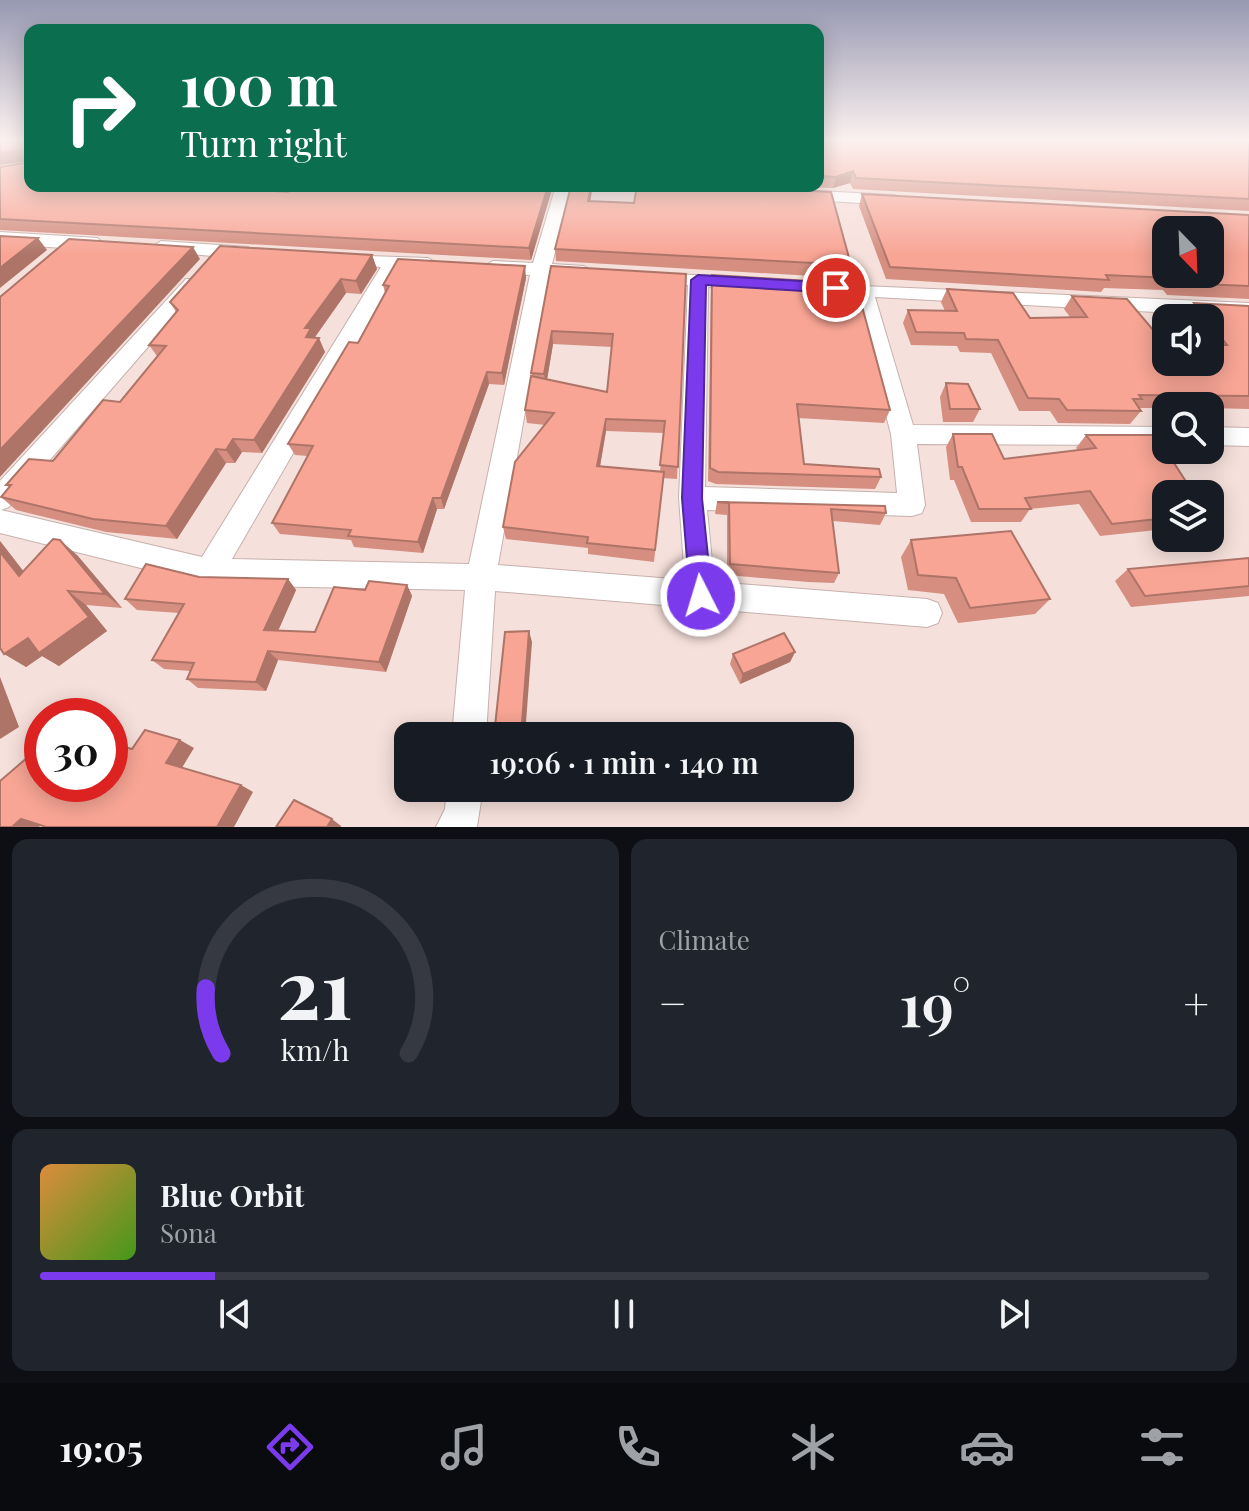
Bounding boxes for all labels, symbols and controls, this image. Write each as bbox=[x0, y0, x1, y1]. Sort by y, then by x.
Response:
text: 100 m bbox=[180, 46, 337, 121]
icon: right bbox=[48, 56, 152, 160]
text: Turn right bbox=[180, 118, 347, 166]
north arrow bbox=[1152, 216, 1224, 288]
map controls bbox=[1152, 216, 1224, 552]
pin bbox=[802, 254, 870, 322]
icon: arrive bbox=[814, 266, 858, 310]
button: sound bbox=[1152, 304, 1224, 376]
button: search bbox=[1152, 392, 1224, 464]
button: layers bbox=[1152, 480, 1224, 552]
position arrow bbox=[659, 554, 743, 638]
speed limit sign: 30 bbox=[24, 698, 128, 802]
text: 19:06 · 1 min · 140 m bbox=[489, 742, 759, 782]
text: Climate bbox=[659, 922, 750, 957]
text: 21 bbox=[278, 930, 353, 1041]
text: 19° bbox=[899, 962, 971, 1042]
text: − bbox=[659, 972, 687, 1031]
text: + bbox=[1183, 972, 1209, 1031]
text: km/h bbox=[281, 1030, 350, 1068]
text: Blue Orbit bbox=[160, 1175, 304, 1215]
text: Sona bbox=[160, 1215, 217, 1250]
icon: previous bbox=[213, 1292, 257, 1336]
icon: pause bbox=[602, 1292, 646, 1336]
icon: next bbox=[992, 1292, 1036, 1336]
icon: directions bbox=[262, 1419, 318, 1475]
icon: music bbox=[436, 1419, 492, 1475]
icon: phone bbox=[610, 1419, 666, 1475]
icon: climate bbox=[785, 1419, 841, 1475]
icon: car bbox=[959, 1419, 1015, 1475]
icon: filters bbox=[1134, 1419, 1190, 1475]
text: 19:05 bbox=[59, 1423, 143, 1471]

